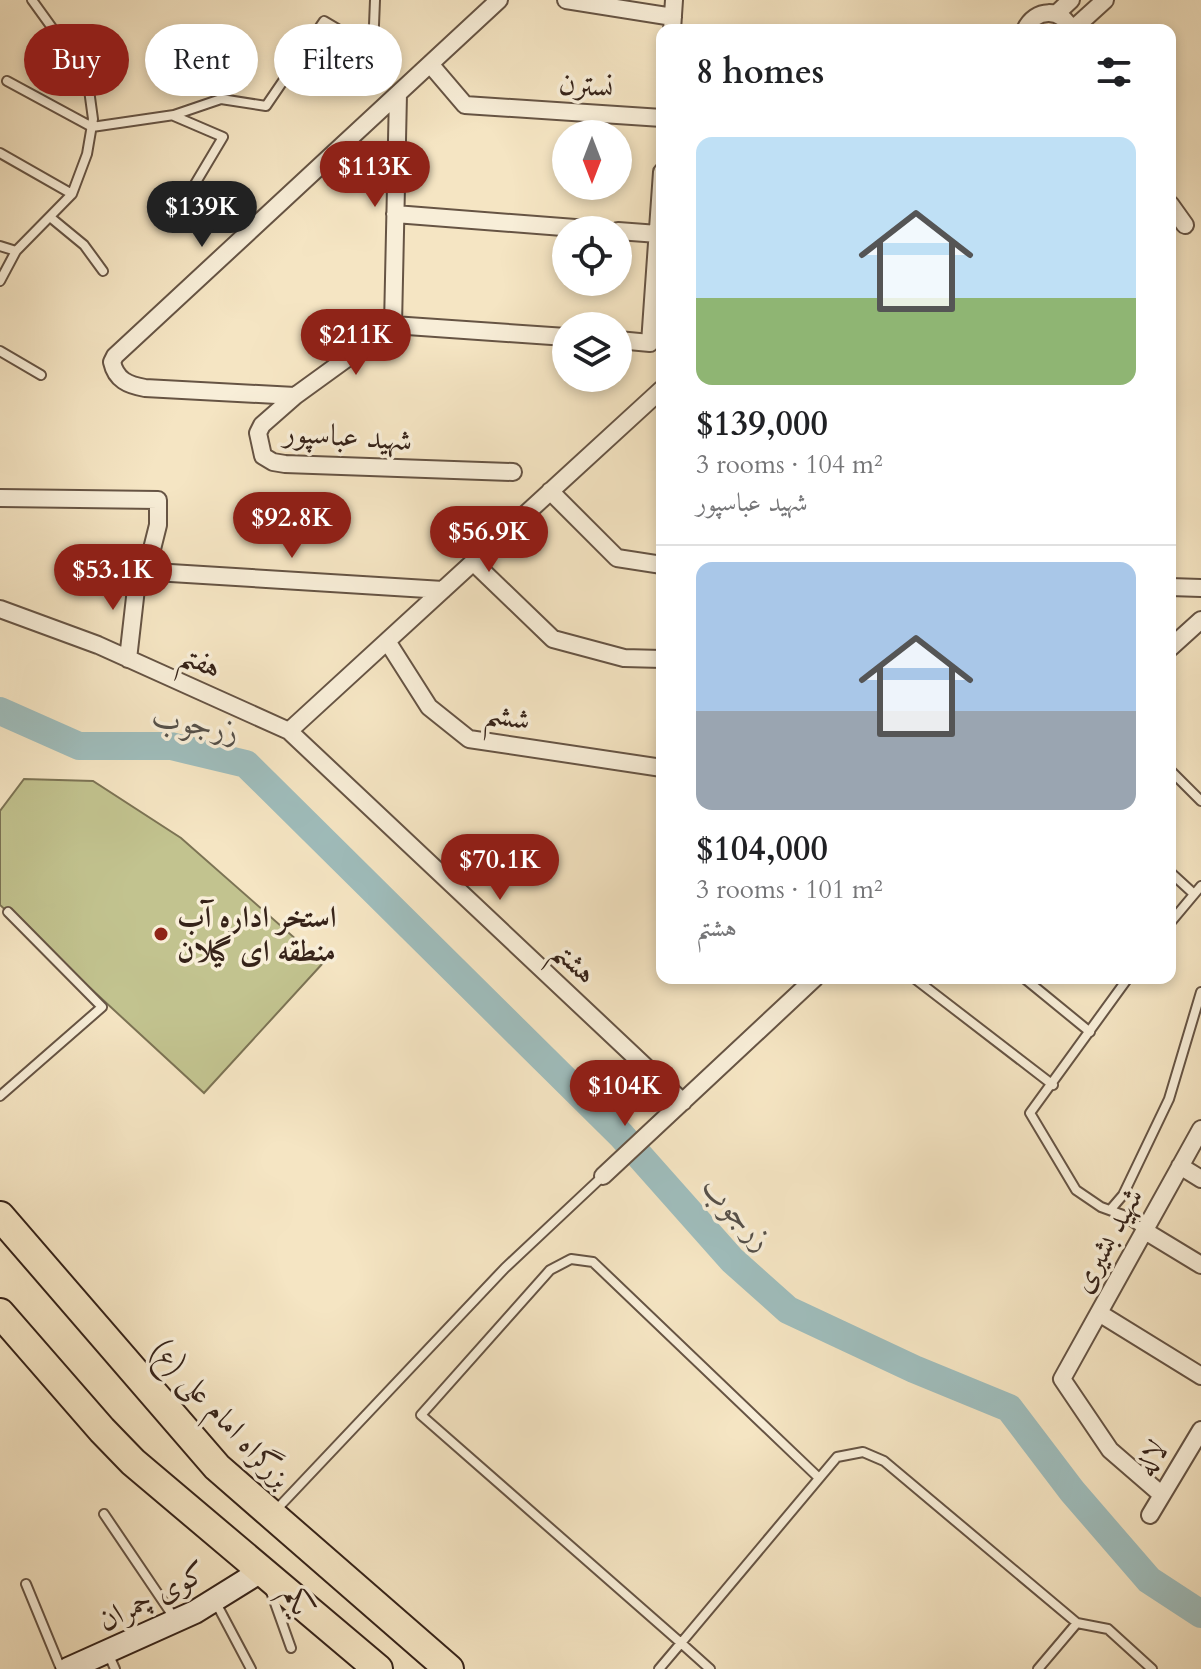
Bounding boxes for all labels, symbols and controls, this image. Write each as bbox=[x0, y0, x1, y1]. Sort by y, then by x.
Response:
chip: Buy bbox=[24, 24, 129, 96]
chip: Rent bbox=[145, 24, 258, 96]
chip: Filters bbox=[274, 24, 402, 96]
text: 8 homes bbox=[696, 49, 824, 95]
icon: filters bbox=[1092, 50, 1136, 94]
street label: نسترن bbox=[557, 63, 615, 108]
north arrow bbox=[552, 120, 632, 200]
map controls bbox=[552, 120, 632, 392]
pin: $113K bbox=[319, 141, 431, 209]
text: $113K bbox=[338, 149, 412, 184]
pin: $139K bbox=[146, 181, 258, 249]
text: $139K bbox=[165, 189, 239, 224]
icon: home bbox=[844, 189, 988, 333]
button: locate bbox=[552, 216, 632, 296]
pin: $211K bbox=[300, 309, 412, 377]
button: layers bbox=[552, 312, 632, 392]
text: $211K bbox=[319, 317, 393, 352]
text: $139,000 bbox=[696, 401, 828, 447]
street label: شهید عباسپور bbox=[279, 411, 414, 461]
text: 3 rooms · 104 m² bbox=[696, 447, 883, 482]
text: شهید عباسپور bbox=[696, 485, 808, 520]
pin: $92.8K bbox=[227, 492, 357, 560]
text: $92.8K bbox=[251, 500, 333, 535]
pin: $56.9K bbox=[424, 506, 554, 574]
text: $56.9K bbox=[448, 514, 530, 549]
pin: $53.1K bbox=[48, 544, 178, 612]
text: $53.1K bbox=[72, 552, 154, 587]
icon: home bbox=[844, 614, 988, 758]
street label: هفتم bbox=[170, 634, 228, 696]
street label: ششم bbox=[480, 692, 534, 749]
water label: زرجوب bbox=[149, 695, 243, 753]
text: $104,000 bbox=[696, 826, 828, 872]
pin: $70.1K bbox=[435, 834, 565, 902]
text: $70.1K bbox=[459, 842, 541, 877]
text: 3 rooms · 101 m² bbox=[696, 872, 883, 907]
place label: استخر اداره آب منطقه ای گیلان bbox=[177, 897, 336, 972]
text: هشتم bbox=[696, 910, 737, 945]
marker: استخر اداره آب منطقه ای گیلان bbox=[152, 925, 170, 943]
street label: هشتم bbox=[538, 931, 606, 999]
pin: $104K bbox=[569, 1060, 681, 1128]
text: $104K bbox=[588, 1068, 662, 1103]
water label: زرجوب bbox=[691, 1167, 783, 1261]
street label: شهید بشیری bbox=[1062, 1180, 1153, 1300]
street label: بزرگراه امام علی (ع) bbox=[137, 1331, 300, 1501]
street label: لاله bbox=[1125, 1432, 1178, 1484]
street label: کوی چمران bbox=[91, 1552, 214, 1641]
street label: یکم bbox=[268, 1582, 323, 1624]

